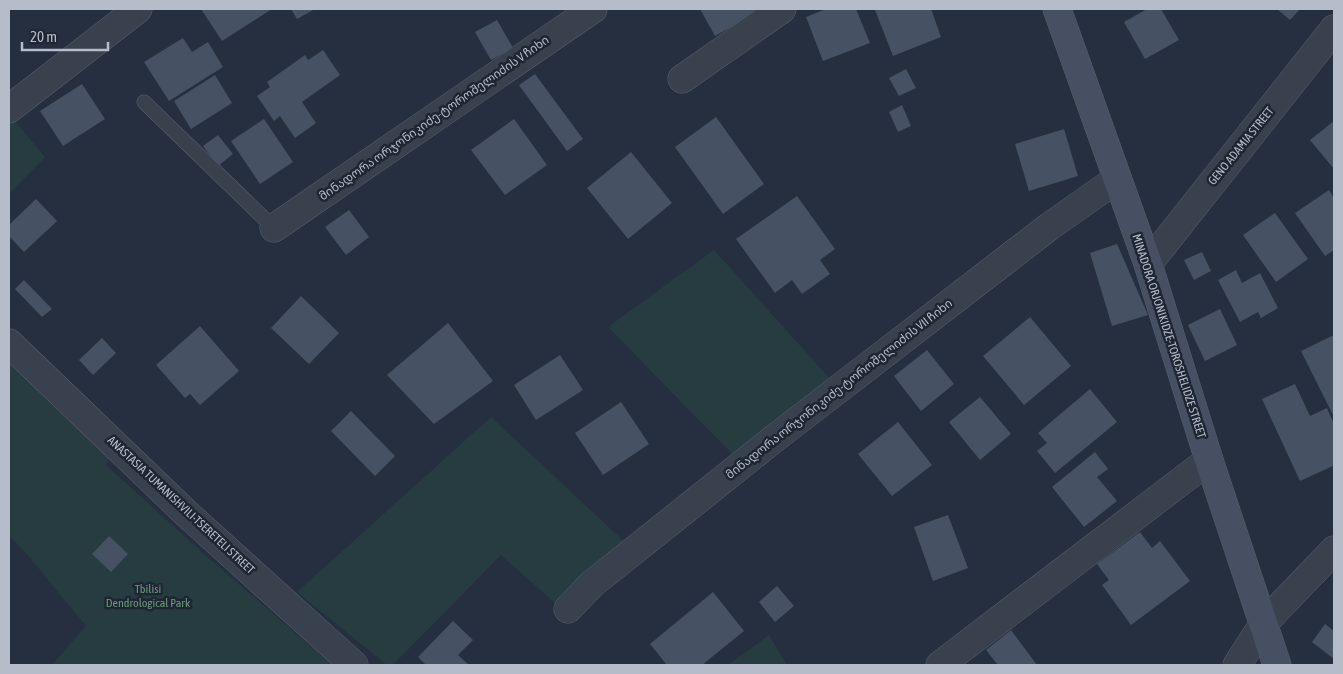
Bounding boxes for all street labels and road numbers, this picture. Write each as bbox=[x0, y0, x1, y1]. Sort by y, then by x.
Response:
street label: მინადორა ორჯონიკიძე-ტოროშელიძის V ჩიხი bbox=[316, 33, 552, 204]
street label: GENO ADAMIA STREET bbox=[1205, 104, 1277, 188]
street label: MINADORA ORJONIKIDZE-TOROSHELIDZE STREET bbox=[1129, 232, 1209, 441]
street label: მინადორა ორჯონიკიძე-ტოროშელიძის VII ჩიხი bbox=[723, 296, 956, 483]
street label: ANASTASIA TUMANISHVILI-TSERETELI STREET bbox=[105, 433, 258, 577]

